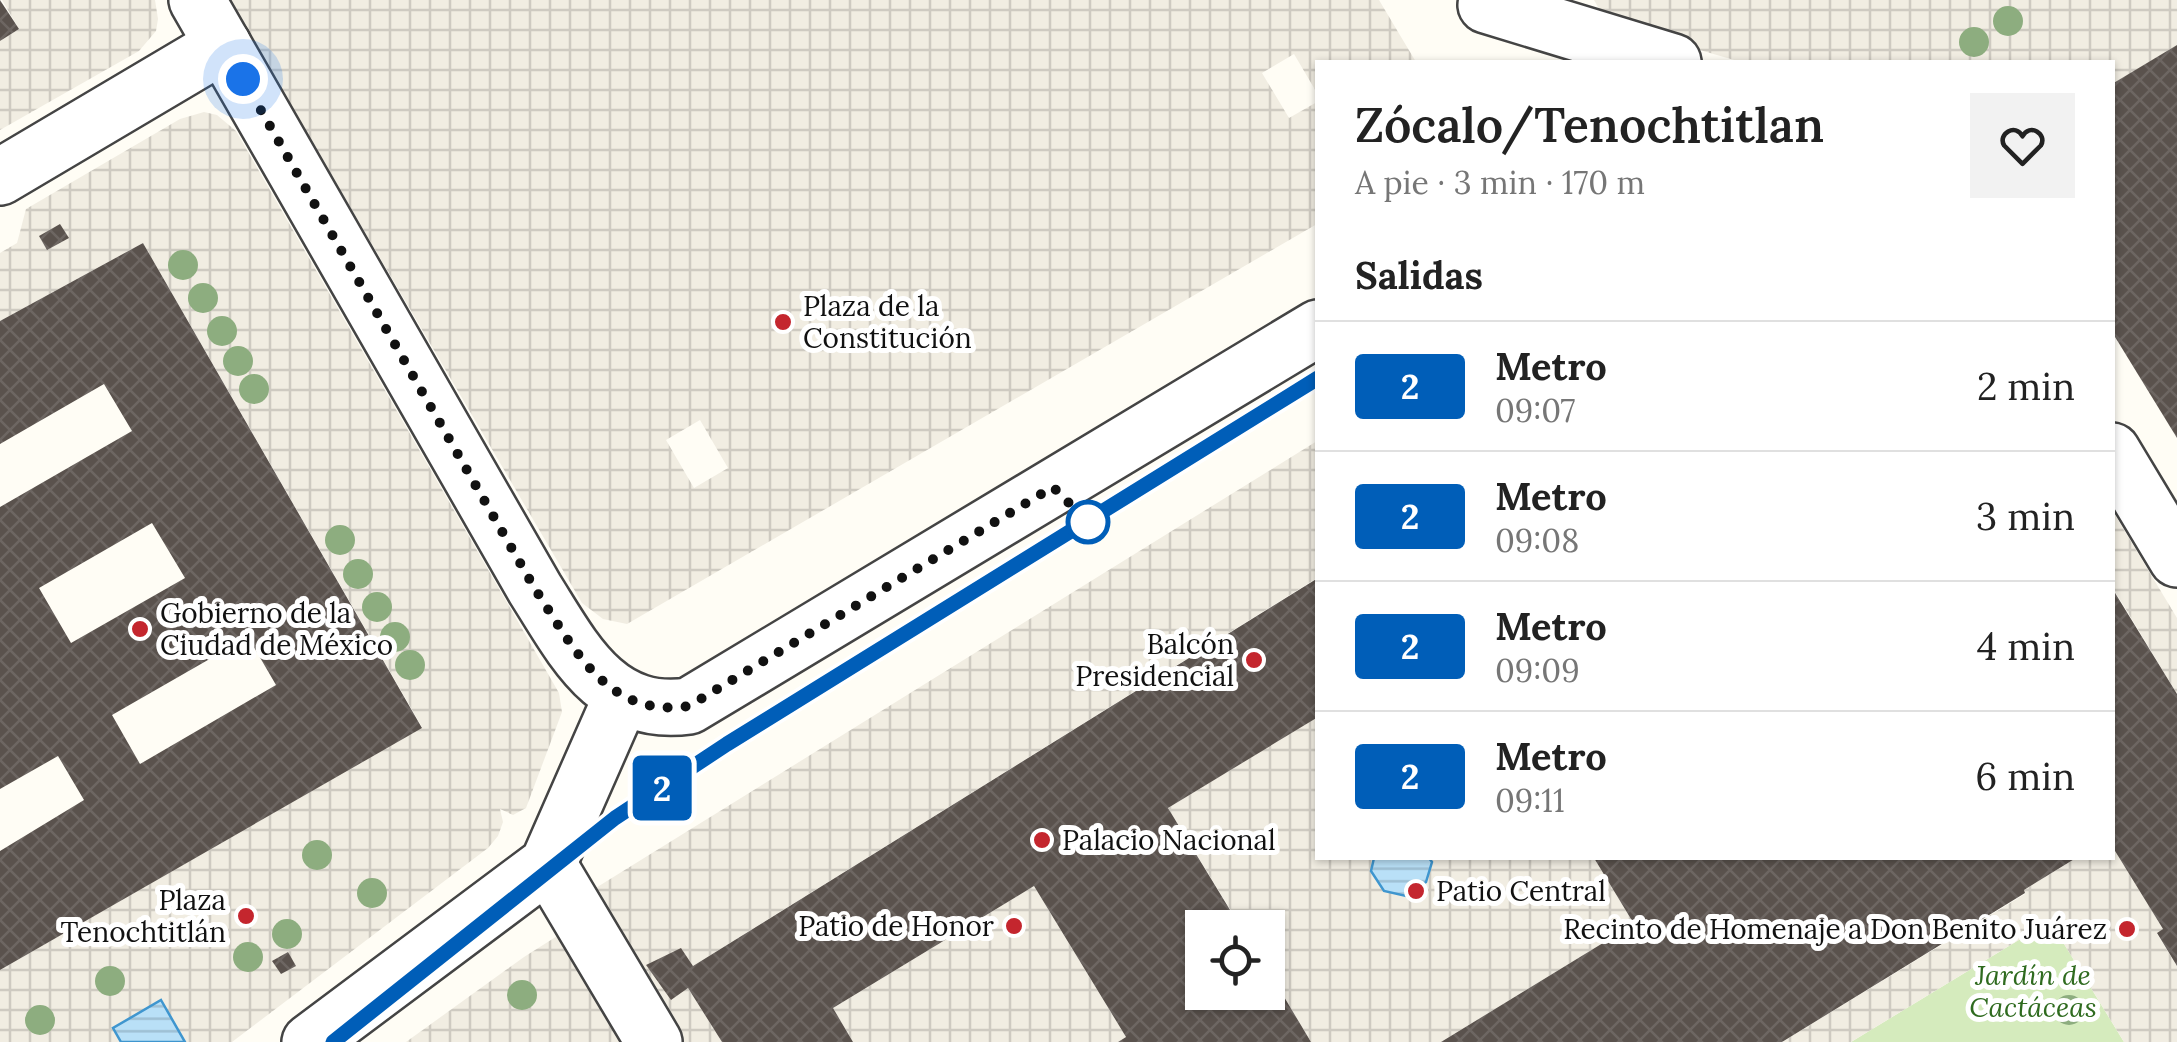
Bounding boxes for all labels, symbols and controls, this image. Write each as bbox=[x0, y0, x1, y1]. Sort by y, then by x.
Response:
your location bbox=[218, 54, 268, 104]
button: heart bbox=[1970, 93, 2075, 198]
text: Zócalo/Tenochtitlan bbox=[1355, 94, 1824, 155]
text: A pie · 3 min · 170 m bbox=[1355, 162, 1645, 203]
text: Salidas bbox=[1355, 251, 1483, 299]
place label: Plaza de la Constitución bbox=[803, 288, 972, 356]
marker: Plaza de la Constitución bbox=[772, 311, 794, 333]
text: Metro bbox=[1495, 342, 1607, 390]
text: 2 min bbox=[1977, 362, 2075, 410]
text: 2 bbox=[1401, 364, 1419, 409]
text: 09:07 bbox=[1495, 390, 1575, 431]
text: Metro bbox=[1495, 472, 1607, 520]
text: 3 min bbox=[1976, 492, 2075, 540]
text: 2 bbox=[1401, 494, 1419, 539]
unlabelled marker bbox=[1067, 501, 1109, 543]
text: 09:08 bbox=[1495, 520, 1579, 561]
place label: Gobierno de la Ciudad de México bbox=[160, 595, 393, 663]
text: Metro bbox=[1495, 602, 1607, 650]
marker: Gobierno de la Ciudad de México bbox=[129, 618, 151, 640]
text: 4 min bbox=[1977, 622, 2075, 670]
text: 2 bbox=[1401, 624, 1419, 669]
place label: Balcón Presidencial bbox=[1075, 626, 1234, 694]
marker: Balcón Presidencial bbox=[1243, 649, 1265, 671]
text: 09:09 bbox=[1495, 650, 1580, 691]
text: Metro bbox=[1495, 732, 1607, 780]
text: 6 min bbox=[1975, 752, 2075, 800]
text: 2 bbox=[1401, 754, 1419, 799]
line badge: 2 bbox=[630, 756, 694, 820]
text: 2 bbox=[653, 766, 671, 811]
text: 09:11 bbox=[1495, 780, 1565, 821]
place label: Palacio Nacional bbox=[1062, 822, 1276, 858]
marker: Palacio Nacional bbox=[1031, 829, 1053, 851]
place label: Patio Central bbox=[1436, 873, 1606, 909]
marker: Patio Central bbox=[1405, 880, 1427, 902]
place label: Plaza Tenochtitlán bbox=[60, 882, 226, 950]
marker: Plaza Tenochtitlán bbox=[235, 905, 257, 927]
place label: Patio de Honor bbox=[798, 908, 994, 944]
map controls bbox=[1185, 910, 1285, 1010]
button: locate bbox=[1185, 910, 1285, 1010]
place label: Recinto de Homenaje a Don Benito Juárez bbox=[1563, 911, 2107, 947]
marker: Patio de Honor bbox=[1003, 915, 1025, 937]
marker: Recinto de Homenaje a Don Benito Juárez bbox=[2116, 918, 2138, 940]
park label: Jardín de Cactáceas bbox=[1969, 957, 2097, 1025]

